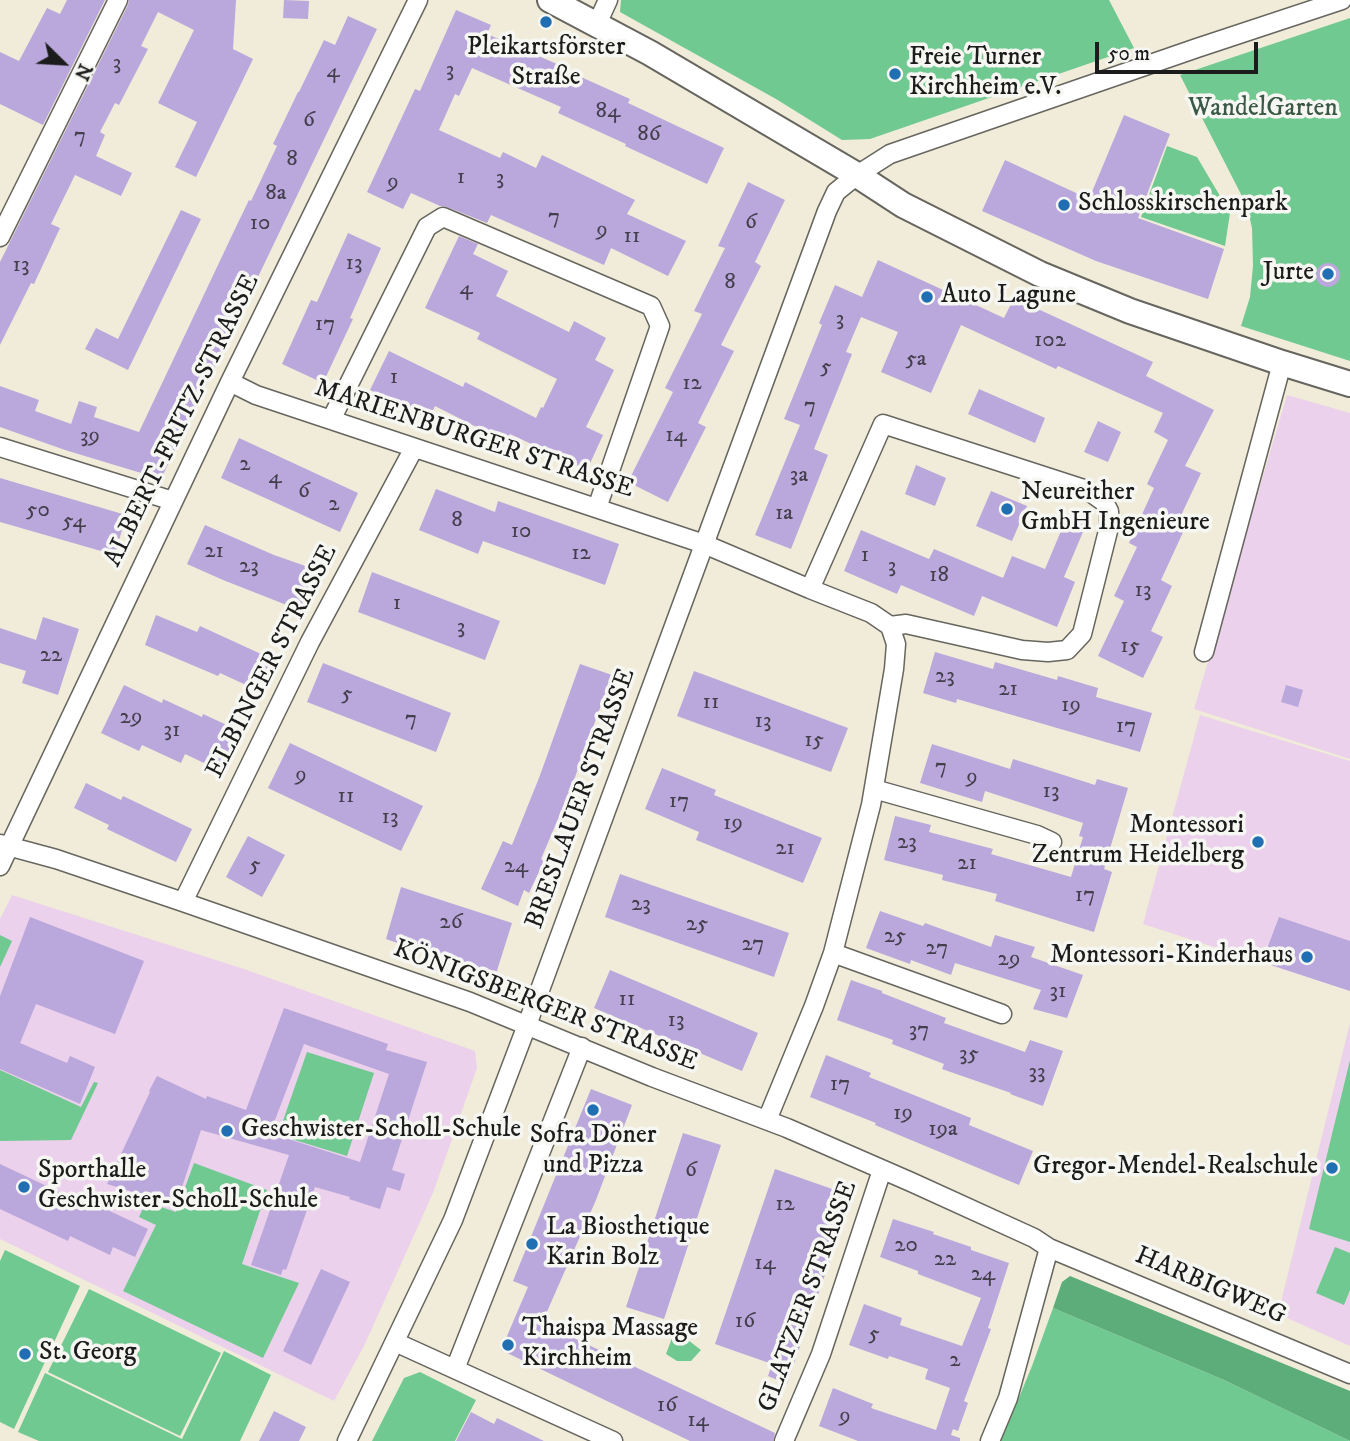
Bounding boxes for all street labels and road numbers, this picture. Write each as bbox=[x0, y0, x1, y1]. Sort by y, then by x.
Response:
street label: ALBERT-FRITZ-STRASSE bbox=[99, 270, 267, 572]
street label: MARIENBURGER STRASSE bbox=[310, 374, 638, 506]
street label: ELBINGER STRASSE bbox=[201, 540, 345, 784]
street label: BRESLAUER STRASSE bbox=[520, 664, 644, 934]
street label: KÖNIGSBERGER STRASSE bbox=[388, 934, 702, 1080]
street label: GLATZER STRASSE bbox=[753, 1177, 865, 1417]
street label: HARBIGWEG bbox=[1130, 1241, 1290, 1333]

